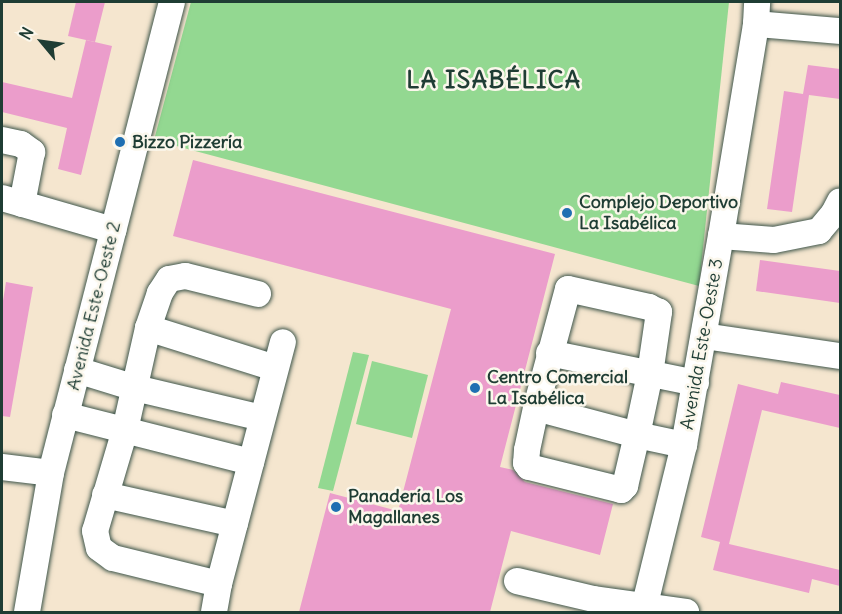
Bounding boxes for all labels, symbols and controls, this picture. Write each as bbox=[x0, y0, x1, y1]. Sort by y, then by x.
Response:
north arrow bbox=[12, 12, 72, 72]
text: N bbox=[15, 24, 38, 43]
district label: LA ISABÉLICA bbox=[406, 66, 582, 94]
place label: Bizzo Pizzería bbox=[132, 131, 242, 153]
marker: Bizzo Pizzería bbox=[113, 135, 127, 149]
place label: Complejo Deportivo La Isabélica bbox=[579, 192, 738, 234]
marker: Complejo Deportivo La Isabélica bbox=[560, 206, 574, 220]
street label: Avenida Este-Oeste 2 bbox=[63, 219, 125, 393]
street label: Avenida Este-Oeste 3 bbox=[676, 257, 728, 431]
place label: Centro Comercial La Isabélica bbox=[487, 367, 628, 410]
marker: Centro Comercial La Isabélica bbox=[468, 381, 482, 395]
place label: Panadería Los Magallanes bbox=[348, 486, 463, 528]
marker: Panadería Los Magallanes bbox=[329, 500, 343, 514]

